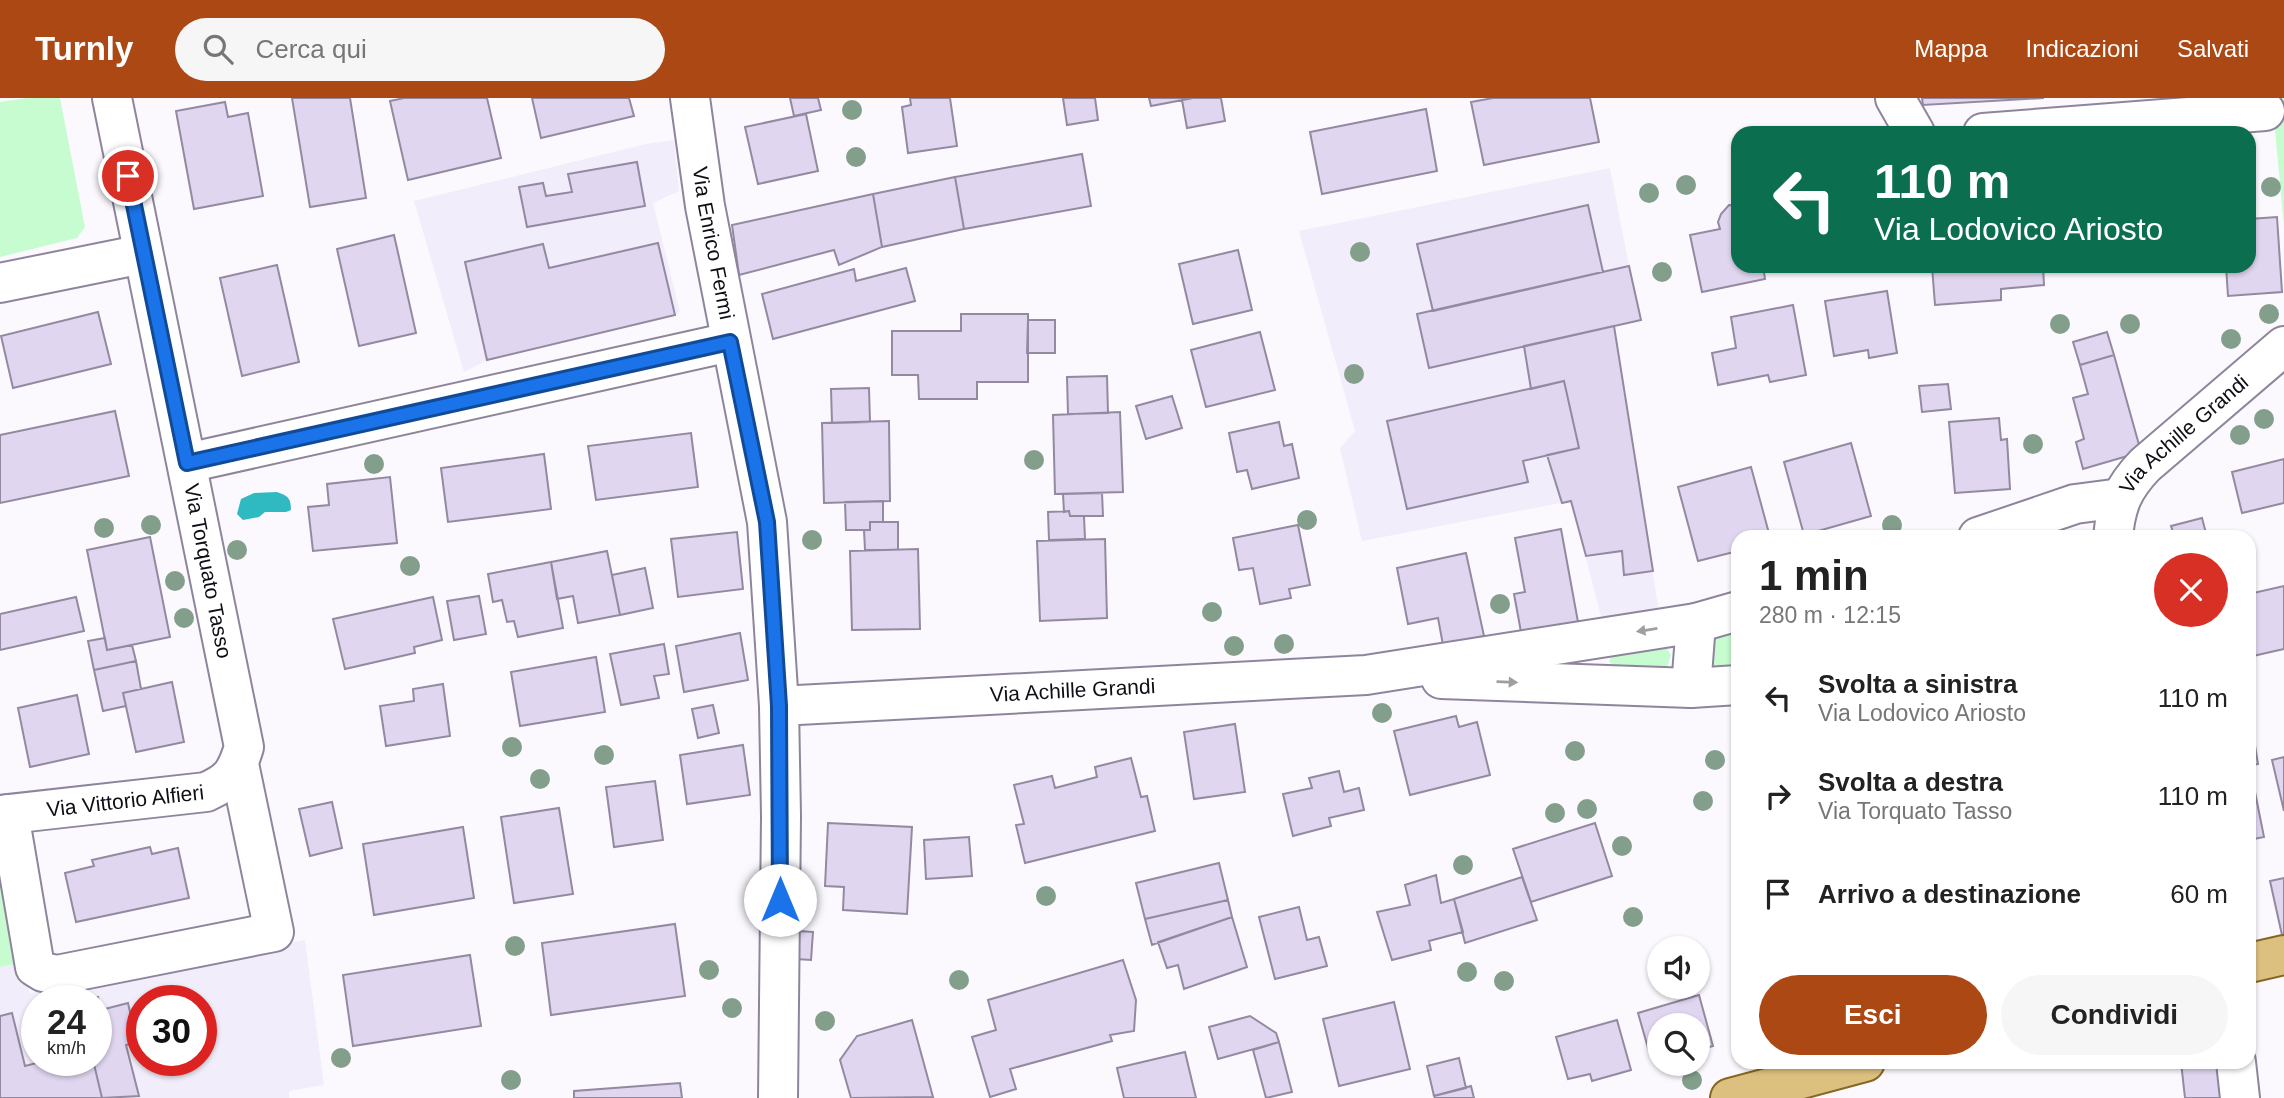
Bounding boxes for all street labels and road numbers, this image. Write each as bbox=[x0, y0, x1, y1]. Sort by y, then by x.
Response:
street label: Via Enrico Fermi bbox=[689, 165, 739, 321]
street label: Via Achille Grandi bbox=[2114, 370, 2252, 497]
street label: Via Torquato Tasso bbox=[180, 482, 237, 660]
street label: Via Achille Grandi bbox=[989, 674, 1156, 706]
street label: Via Vittorio Alfieri bbox=[45, 780, 205, 821]

